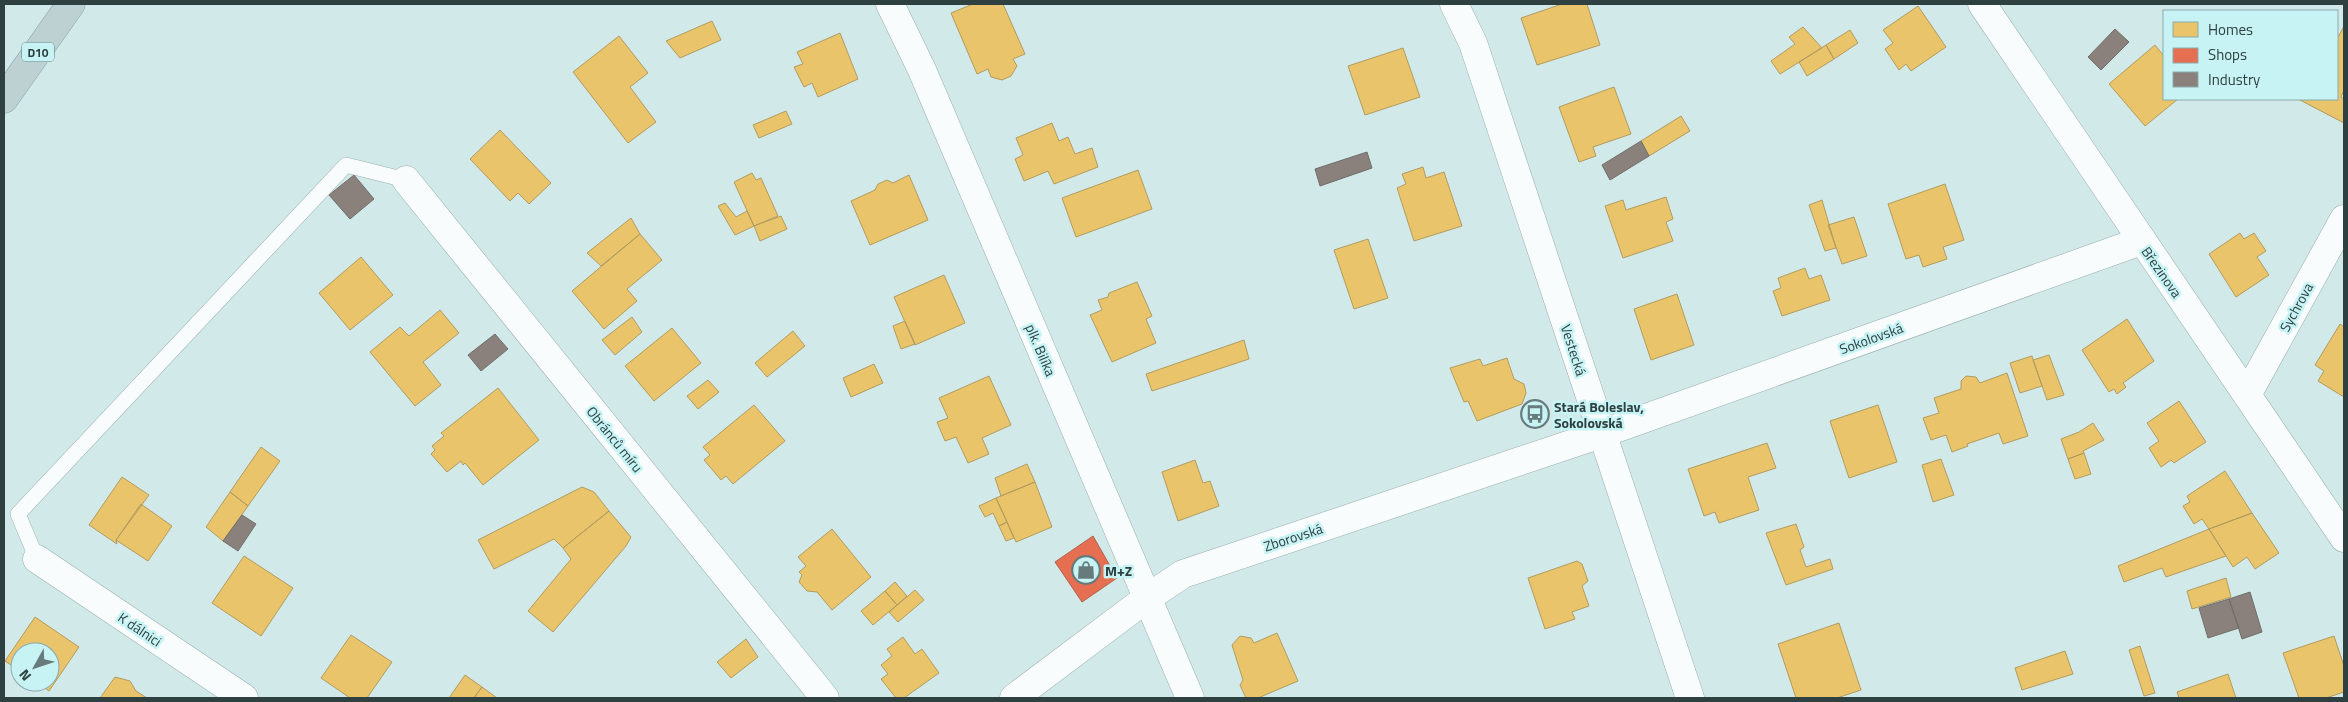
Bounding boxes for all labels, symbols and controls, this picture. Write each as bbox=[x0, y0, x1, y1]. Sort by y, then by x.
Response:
legend bbox=[2163, 10, 2338, 100]
text: Homes bbox=[2208, 18, 2253, 41]
road number: D10 bbox=[22, 42, 54, 62]
text: Shops bbox=[2208, 43, 2247, 66]
text: Industry bbox=[2208, 68, 2260, 91]
street label: Březinova bbox=[2137, 242, 2187, 302]
street label: Sychrova bbox=[2274, 279, 2318, 335]
street label: Sokolovská bbox=[1836, 317, 1906, 359]
street label: plk. Bilíka bbox=[1021, 320, 1061, 380]
street label: Vestecká bbox=[1556, 322, 1592, 378]
place label: Stará Boleslav, Sokolovská bbox=[1554, 396, 1644, 433]
bus stop icon: Stará Boleslav, Sokolovská bbox=[1520, 399, 1550, 429]
street label: Obránců míru bbox=[582, 401, 648, 477]
street label: Zborovská bbox=[1261, 518, 1325, 556]
shop icon: M+Z bbox=[1071, 555, 1101, 585]
place label: M+Z bbox=[1105, 560, 1132, 581]
street label: K dálnici bbox=[114, 607, 166, 651]
north arrow bbox=[10, 642, 60, 692]
text: N bbox=[13, 665, 36, 686]

